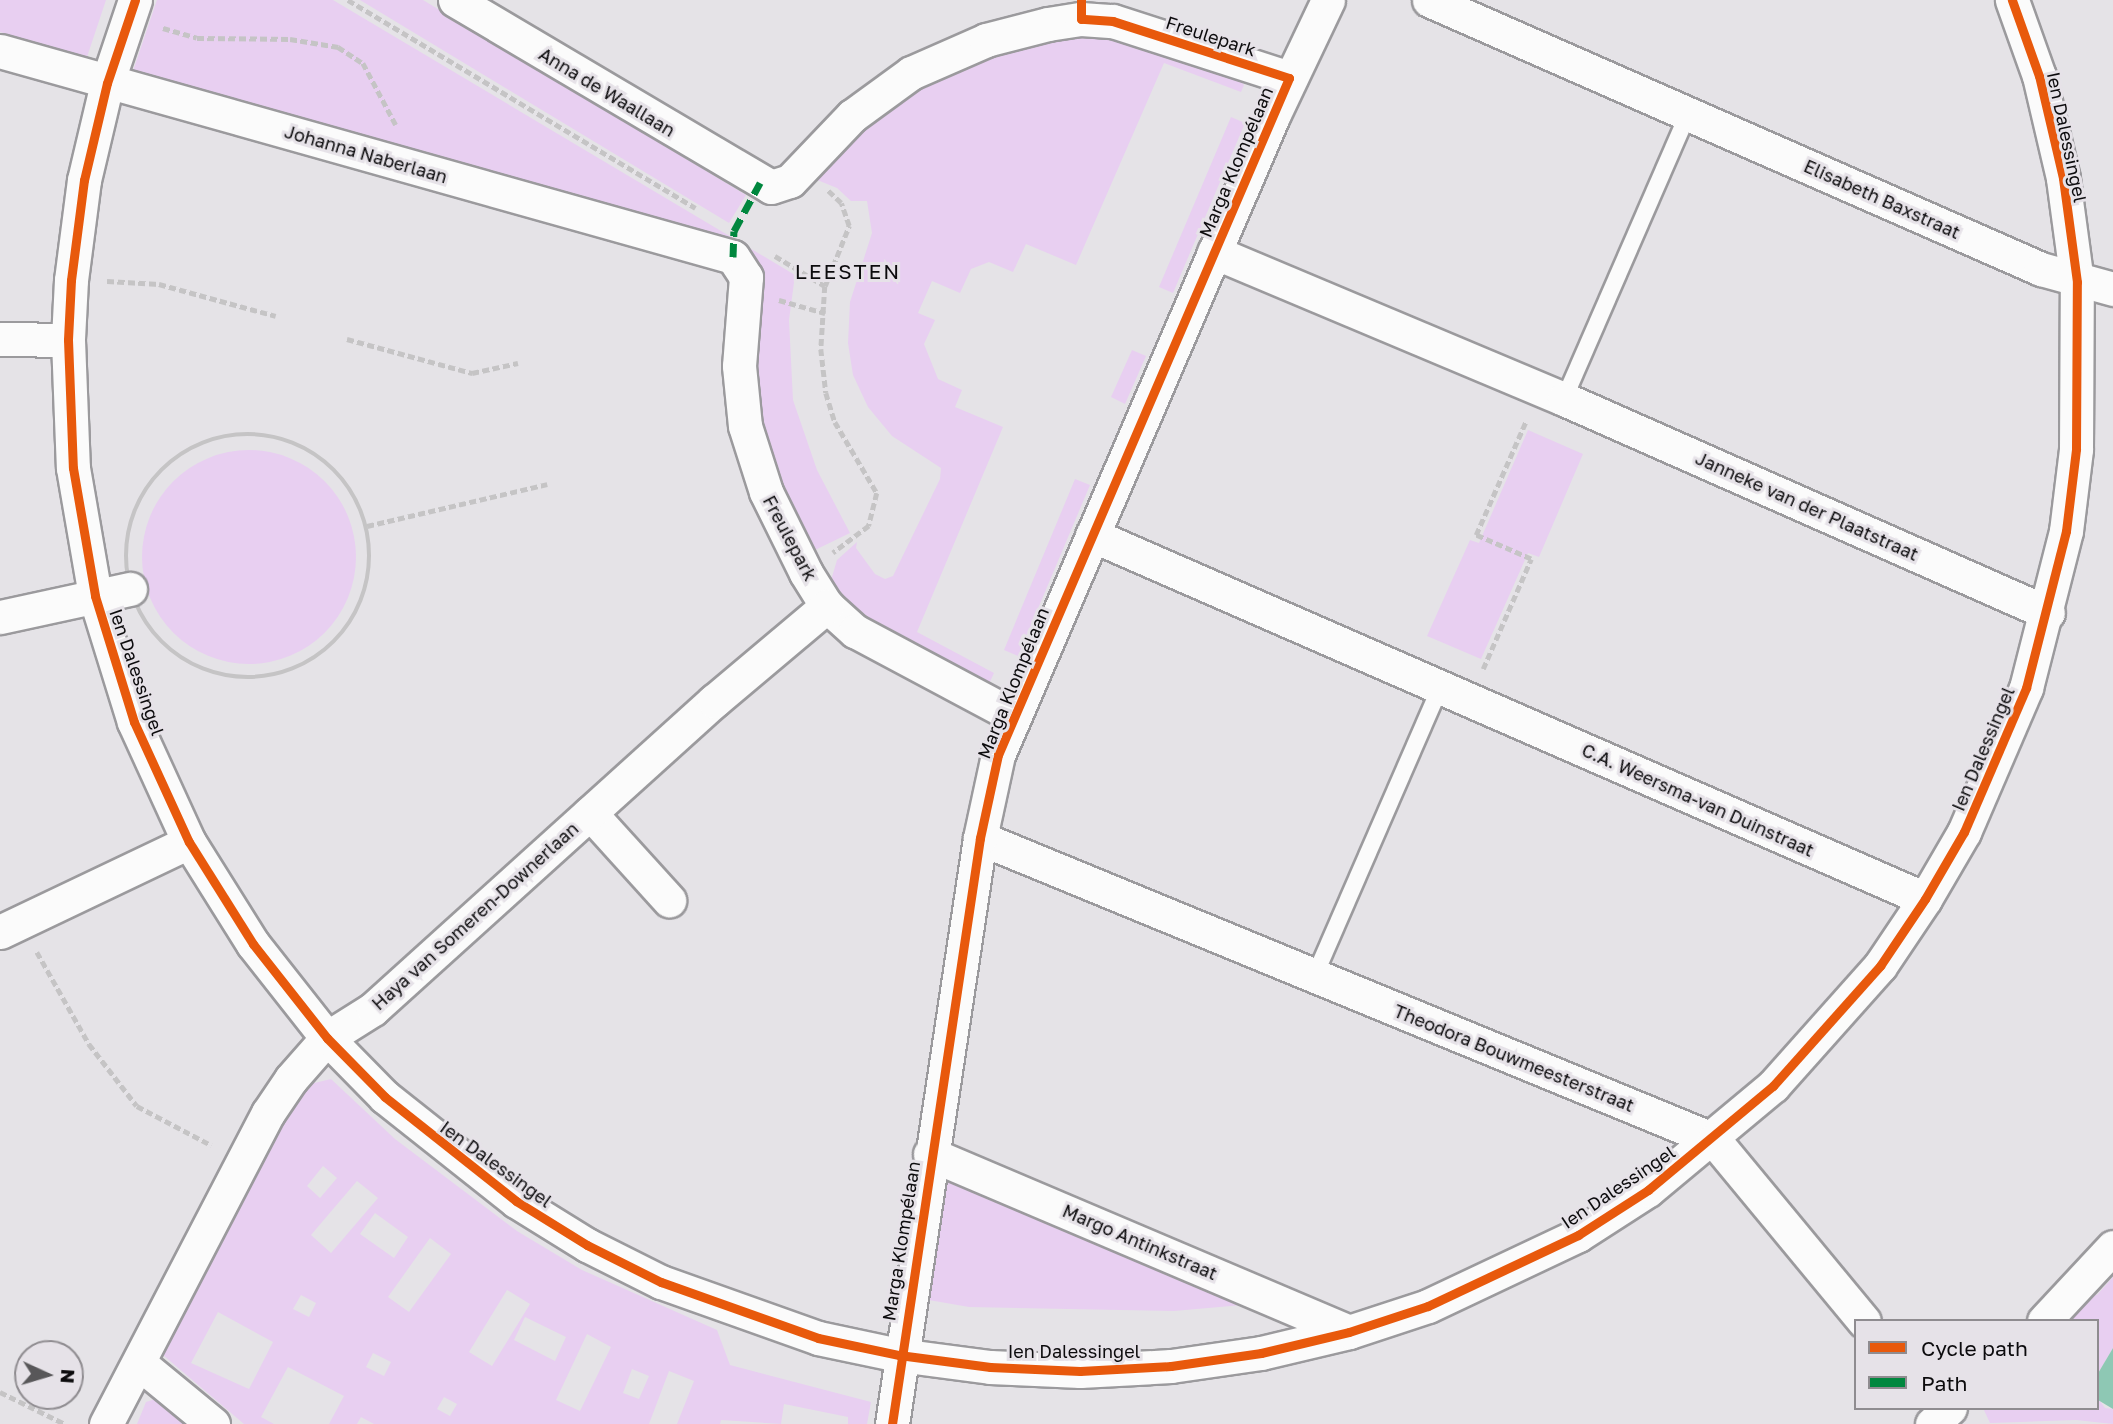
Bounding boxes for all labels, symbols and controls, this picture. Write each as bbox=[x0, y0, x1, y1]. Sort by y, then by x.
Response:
street label: Freulepark bbox=[1163, 11, 1259, 61]
street label: Anna de Waallaan bbox=[535, 43, 679, 141]
street label: Ien Dalessingel bbox=[2043, 70, 2091, 204]
street label: Marga Klompélaan bbox=[1195, 83, 1277, 241]
street label: Johanna Naberlaan bbox=[282, 120, 450, 188]
street label: Elisabeth Baxstraat bbox=[1801, 155, 1963, 243]
district label: LEESTEN bbox=[796, 258, 900, 284]
street label: Janneke van der Plaatstraat bbox=[1692, 447, 1922, 565]
street label: Freulepark bbox=[759, 492, 821, 584]
street label: Marga Klompélaan bbox=[973, 604, 1053, 762]
street label: Ien Dalessingel bbox=[105, 606, 169, 738]
street label: Ien Dalessingel bbox=[1947, 684, 2019, 814]
street label: C.A. Weersma-van Duinstraat bbox=[1579, 739, 1817, 861]
street label: Haya van Someren-Downerlaan bbox=[367, 818, 583, 1014]
street label: Theodora Bouwmeesterstraat bbox=[1391, 1000, 1637, 1116]
street label: Ien Dalessingel bbox=[436, 1116, 556, 1212]
street label: Ien Dalessingel bbox=[1557, 1141, 1679, 1233]
street label: Marga Klompélaan bbox=[878, 1160, 924, 1322]
street label: Margo Antinkstraat bbox=[1059, 1200, 1221, 1284]
legend bbox=[1854, 1319, 2099, 1410]
text: Cycle path bbox=[1921, 1335, 2028, 1361]
north arrow bbox=[14, 1340, 84, 1410]
street label: Ien Dalessingel bbox=[1008, 1340, 1140, 1362]
text: N bbox=[56, 1368, 80, 1384]
text: Path bbox=[1921, 1370, 1968, 1396]

